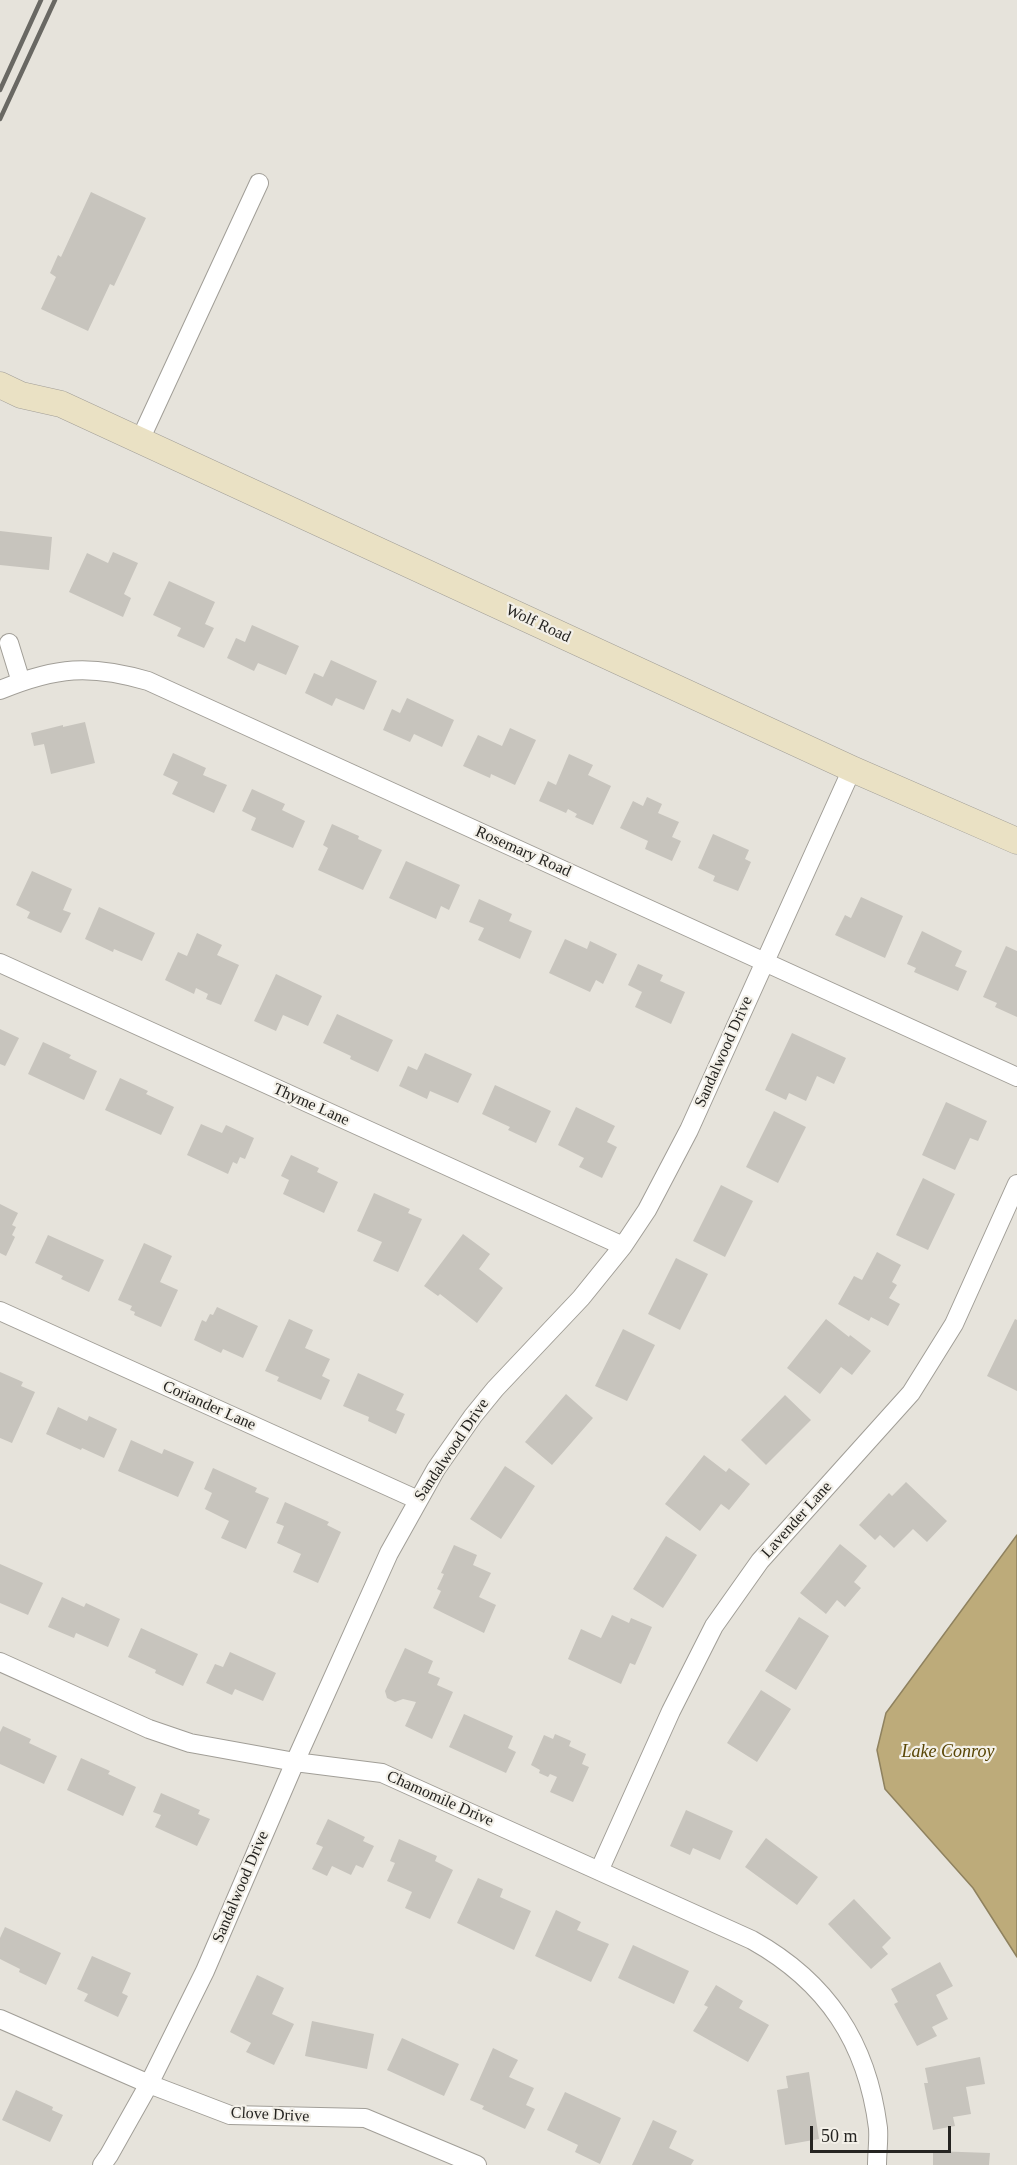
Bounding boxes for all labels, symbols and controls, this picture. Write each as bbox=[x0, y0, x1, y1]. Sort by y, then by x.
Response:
street label: Wolf Road bbox=[503, 601, 573, 647]
street label: Rosemary Road bbox=[472, 822, 574, 882]
street label: Sandalwood Drive bbox=[691, 993, 757, 1111]
street label: Thyme Lane bbox=[270, 1080, 352, 1130]
street label: Coriander Lane bbox=[159, 1377, 259, 1435]
street label: Sandalwood Drive bbox=[411, 1395, 493, 1505]
street label: Lavender Lane bbox=[758, 1478, 836, 1562]
water label: Lake Conroy bbox=[902, 1741, 994, 1763]
street label: Chamomile Drive bbox=[384, 1767, 496, 1831]
street label: Sandalwood Drive bbox=[209, 1828, 273, 1946]
street label: Clove Drive bbox=[230, 2103, 310, 2127]
scale bar bbox=[813, 2114, 954, 2152]
text: 50 m bbox=[821, 2126, 858, 2146]

